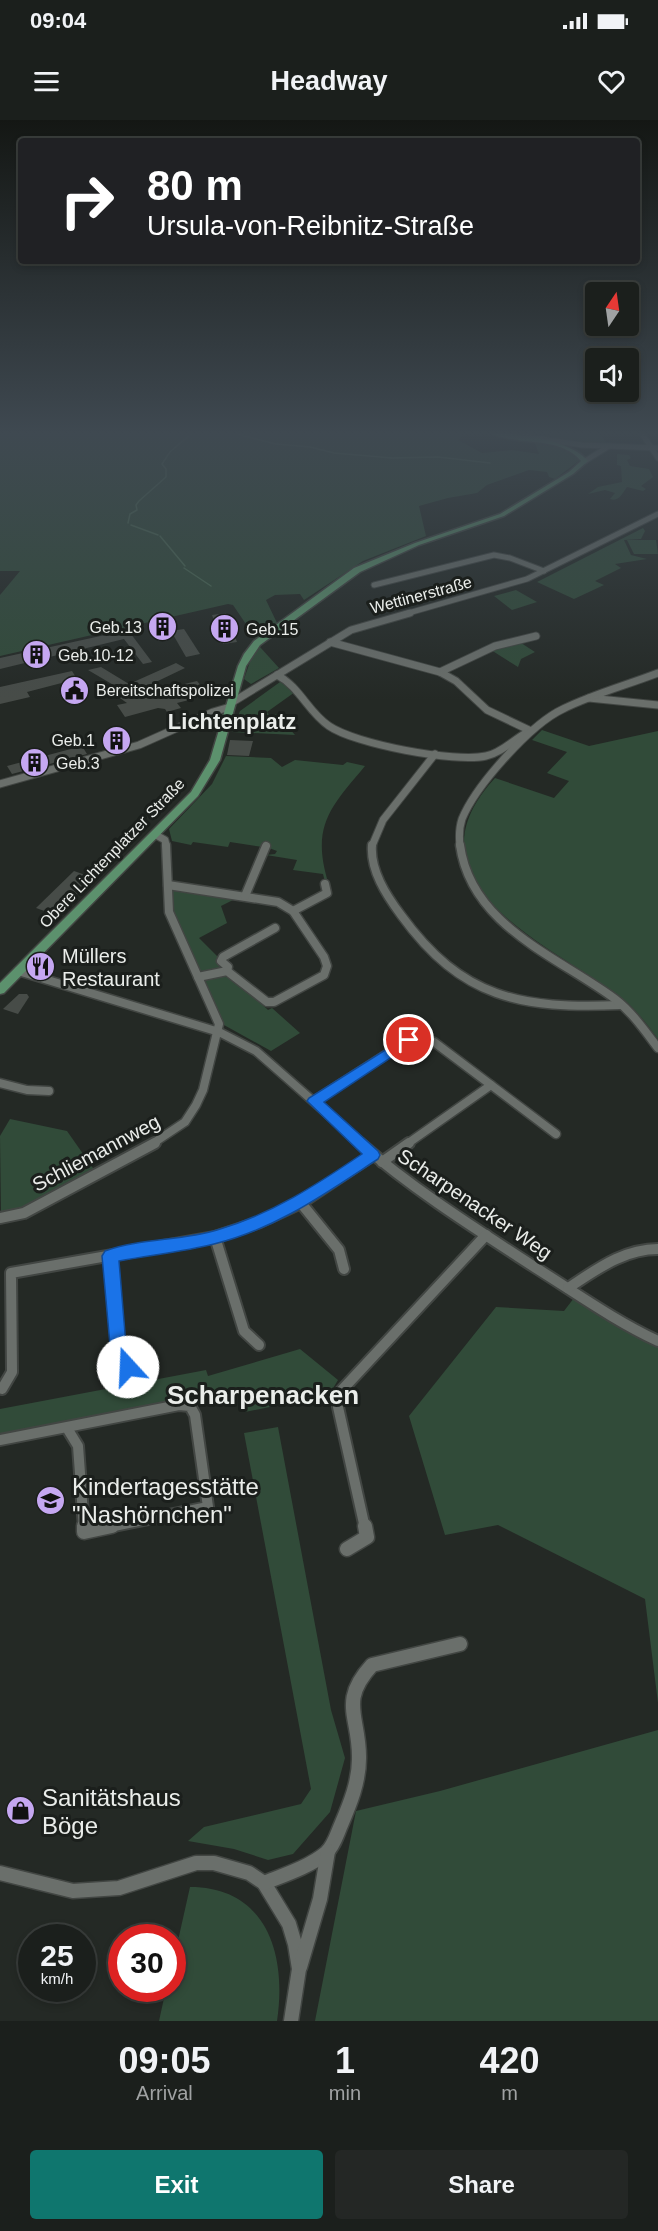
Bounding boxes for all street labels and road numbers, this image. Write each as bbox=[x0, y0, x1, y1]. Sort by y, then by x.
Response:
street label: Wettinerstraße bbox=[368, 573, 474, 617]
street label: Obere Lichtenplatzer Straße bbox=[36, 775, 188, 931]
street label: Schliemannweg bbox=[28, 1110, 164, 1196]
street label: Scharpenacker Weg bbox=[394, 1144, 556, 1264]

